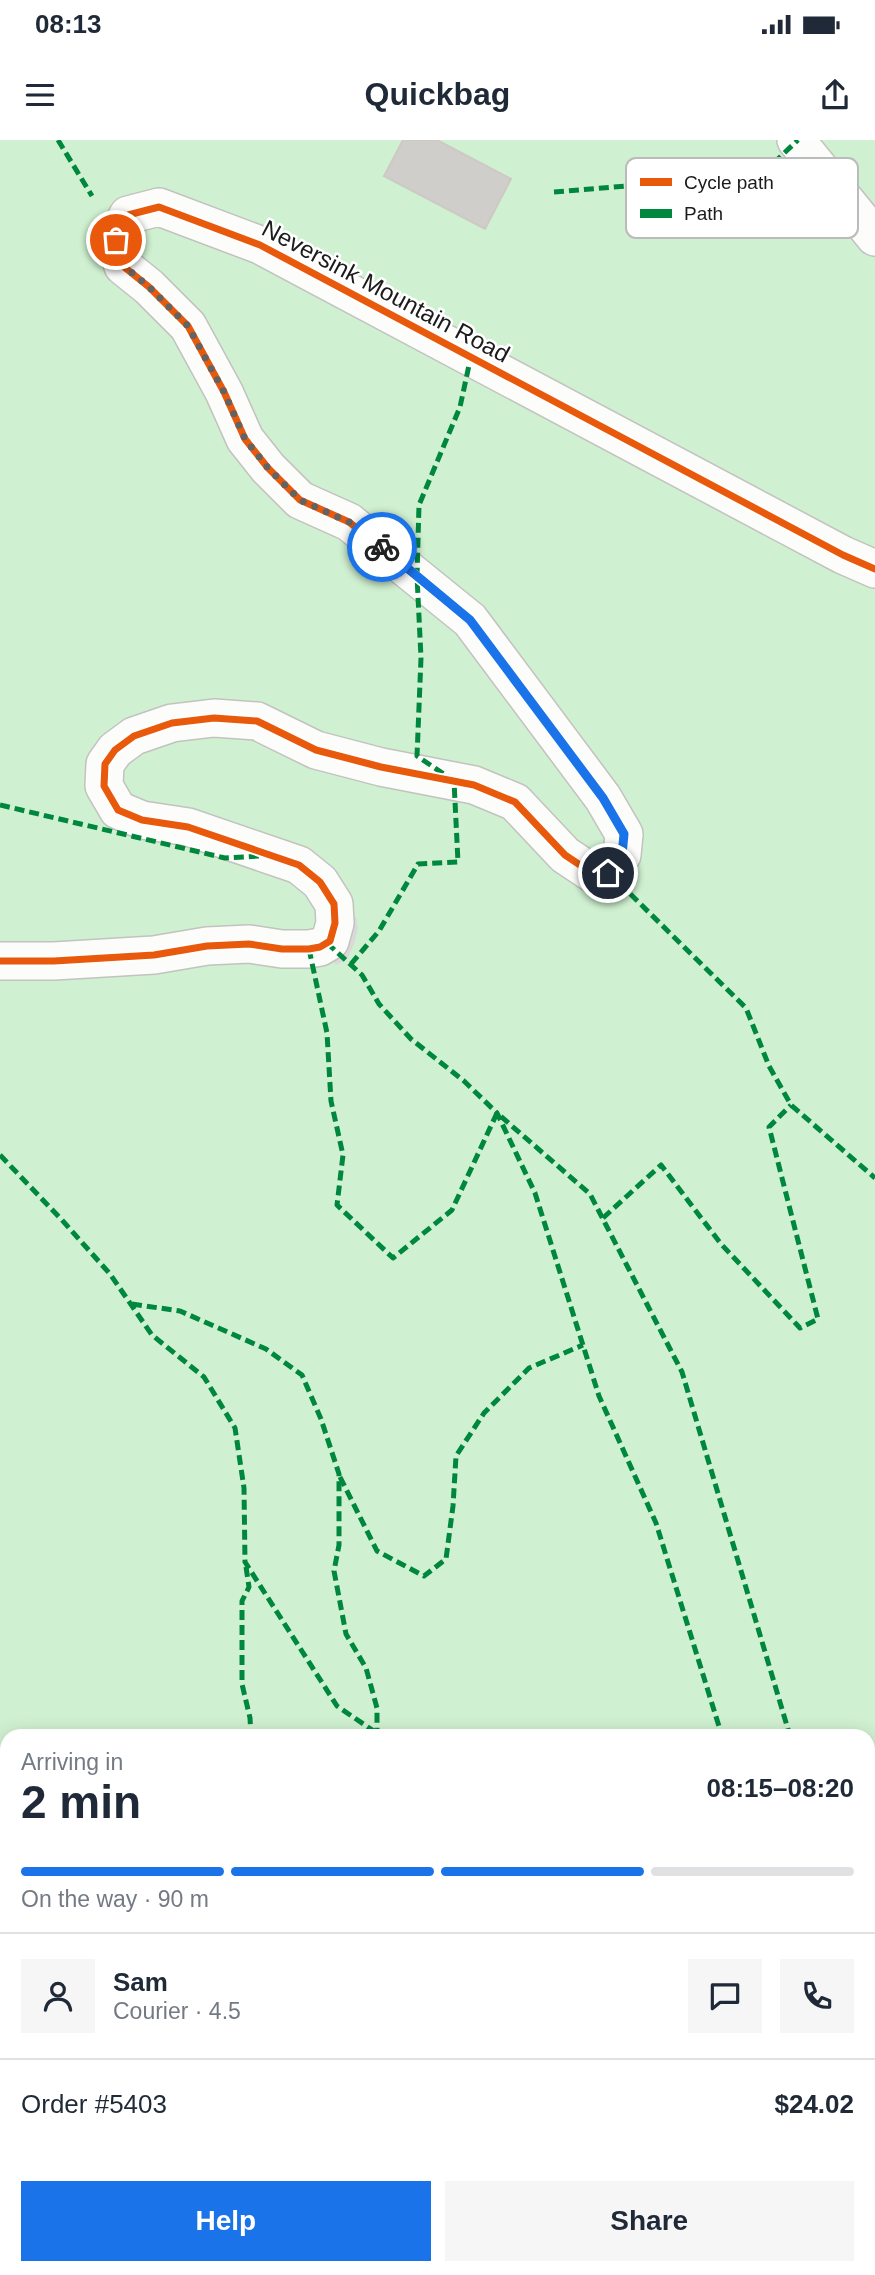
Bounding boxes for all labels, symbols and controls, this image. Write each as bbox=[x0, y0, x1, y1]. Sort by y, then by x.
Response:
text: 08:13 bbox=[35, 9, 102, 39]
icon: menu bbox=[21, 76, 59, 114]
text: Quickbag bbox=[365, 76, 510, 112]
icon: share bbox=[816, 76, 854, 114]
legend bbox=[626, 158, 858, 238]
text: Cycle path bbox=[684, 172, 774, 193]
text: Path bbox=[684, 203, 723, 224]
pin bbox=[86, 210, 146, 270]
street label: Neversink Mountain Road bbox=[258, 214, 514, 368]
icon: bag bbox=[97, 221, 135, 259]
courier bbox=[347, 512, 417, 582]
icon: bike bbox=[363, 528, 401, 566]
pin bbox=[578, 843, 638, 903]
icon: home bbox=[589, 854, 627, 892]
text: Arriving in bbox=[21, 1749, 123, 1775]
text: 08:15–08:20 bbox=[707, 1773, 854, 1803]
text: 2 min bbox=[21, 1776, 141, 1828]
text: On the way · 90 m bbox=[21, 1886, 209, 1912]
button: person bbox=[21, 1959, 95, 2033]
button: chat bbox=[688, 1959, 762, 2033]
button: phone bbox=[780, 1959, 854, 2033]
text: Sam bbox=[113, 1967, 168, 1997]
text: Courier · 4.5 bbox=[113, 1998, 241, 2024]
text: Order #5403 bbox=[21, 2089, 167, 2119]
text: $24.02 bbox=[774, 2089, 854, 2119]
button: Help bbox=[21, 2181, 431, 2261]
button: Share bbox=[445, 2181, 854, 2261]

